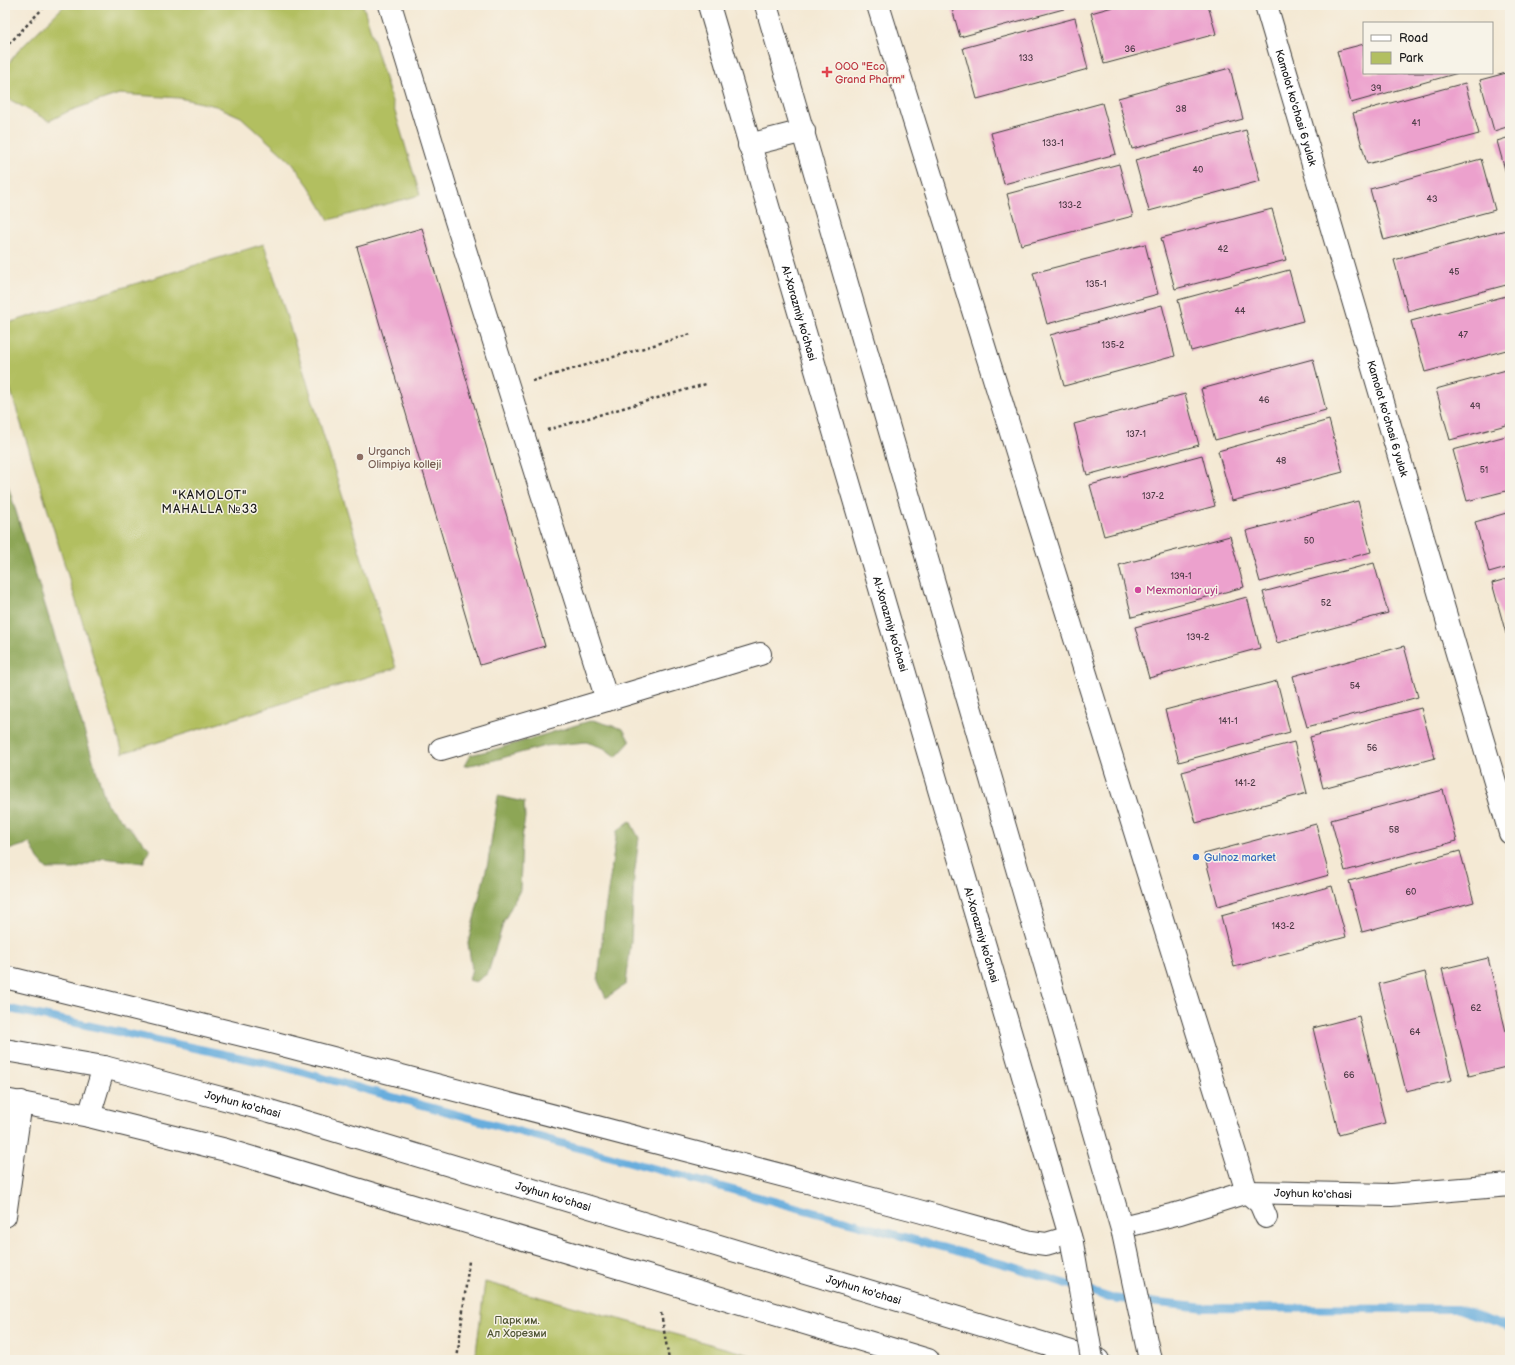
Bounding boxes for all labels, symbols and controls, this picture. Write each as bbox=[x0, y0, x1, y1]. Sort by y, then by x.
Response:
legend bbox=[1363, 22, 1493, 74]
text: Road bbox=[1399, 31, 1428, 46]
house number: 36 bbox=[1124, 44, 1136, 55]
street label: Kamolot ko'chasi 6 yulak bbox=[1272, 48, 1319, 168]
text: Park bbox=[1399, 51, 1423, 66]
house number: 133 bbox=[1019, 53, 1034, 64]
place label: ООО "Eco Grand Pharm" bbox=[835, 60, 905, 86]
marker: ООО "Eco Grand Pharm" bbox=[822, 67, 832, 77]
house number: 39 bbox=[1371, 83, 1381, 94]
house number: 38 bbox=[1176, 104, 1186, 115]
house number: 41 bbox=[1412, 118, 1420, 129]
house number: 133-1 bbox=[1042, 138, 1064, 149]
house number: 40 bbox=[1193, 165, 1203, 176]
house number: 43 bbox=[1426, 194, 1438, 205]
house number: 133-2 bbox=[1058, 200, 1082, 211]
house number: 42 bbox=[1218, 244, 1229, 255]
street label: Al-Xorazmiy ko’chasi bbox=[779, 264, 819, 362]
house number: 45 bbox=[1449, 267, 1459, 278]
house number: 135-1 bbox=[1086, 279, 1106, 290]
house number: 44 bbox=[1235, 306, 1246, 317]
house number: 47 bbox=[1458, 330, 1469, 341]
house number: 135-2 bbox=[1102, 340, 1125, 351]
street label: Kamolot ko'chasi 6 yulak bbox=[1364, 359, 1411, 479]
house number: 46 bbox=[1259, 395, 1270, 406]
house number: 49 bbox=[1470, 401, 1480, 412]
house number: 137-1 bbox=[1126, 429, 1146, 440]
place label: Urganch Olimpiya kolleji bbox=[368, 445, 441, 471]
marker: Urganch Olimpiya kolleji bbox=[355, 452, 365, 462]
house number: 48 bbox=[1276, 456, 1286, 467]
house number: 51 bbox=[1480, 465, 1488, 476]
district label: "KAMOLOT" MAHALLA №33 bbox=[162, 488, 258, 517]
house number: 137-2 bbox=[1142, 491, 1165, 502]
house number: 50 bbox=[1304, 536, 1314, 547]
house number: 139-1 bbox=[1171, 571, 1192, 582]
street label: Al-Xorazmiy ko’chasi bbox=[870, 575, 910, 673]
place label: Mexmonlar uyi bbox=[1146, 584, 1218, 597]
marker: Mexmonlar uyi bbox=[1133, 585, 1143, 595]
house number: 52 bbox=[1321, 598, 1332, 609]
house number: 139-2 bbox=[1187, 632, 1210, 643]
house number: 54 bbox=[1350, 681, 1361, 692]
house number: 141-1 bbox=[1218, 716, 1238, 727]
house number: 56 bbox=[1367, 743, 1378, 754]
house number: 141-2 bbox=[1234, 778, 1256, 789]
house number: 58 bbox=[1389, 825, 1399, 836]
place label: Gulnoz market bbox=[1204, 851, 1276, 864]
marker: Gulnoz market bbox=[1191, 852, 1201, 862]
street label: Al-Xorazmiy ko’chasi bbox=[961, 886, 1001, 984]
house number: 60 bbox=[1406, 887, 1416, 898]
house number: 143-2 bbox=[1271, 921, 1295, 932]
house number: 62 bbox=[1471, 1003, 1482, 1014]
house number: 64 bbox=[1410, 1027, 1421, 1038]
house number: 66 bbox=[1344, 1070, 1355, 1081]
street label: Joyhun ko'chasi bbox=[203, 1088, 282, 1121]
street label: Joyhun ko'chasi bbox=[514, 1179, 592, 1214]
street label: Joyhun ko'chasi bbox=[1274, 1187, 1352, 1201]
street label: Joyhun ko'chasi bbox=[824, 1273, 903, 1307]
park label: Парк им. Ал Хорезми bbox=[486, 1314, 547, 1340]

